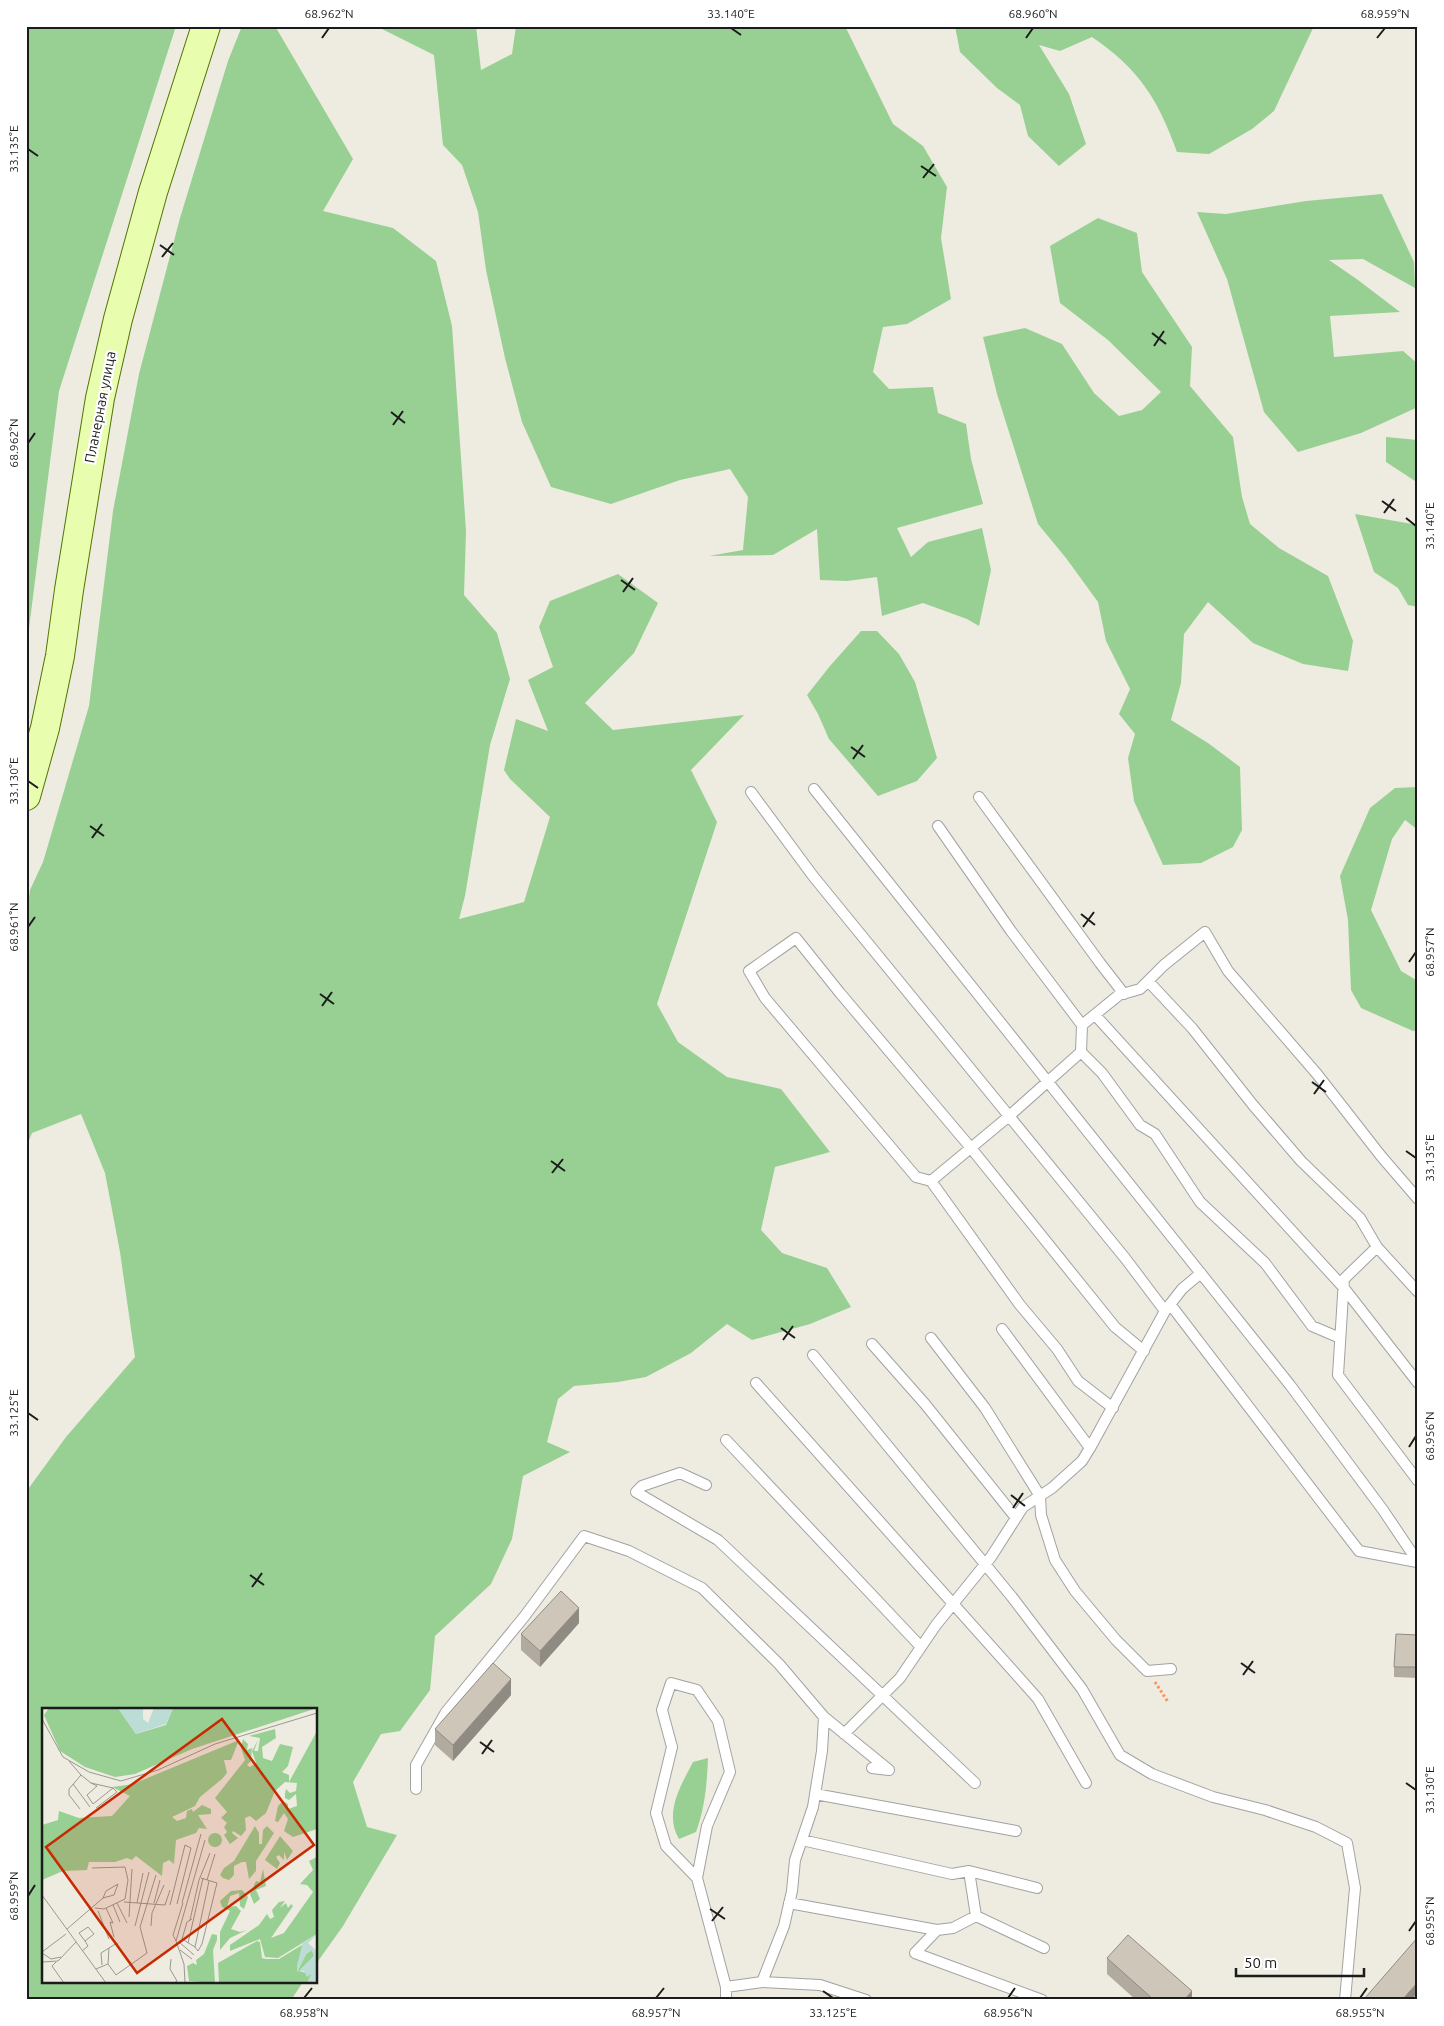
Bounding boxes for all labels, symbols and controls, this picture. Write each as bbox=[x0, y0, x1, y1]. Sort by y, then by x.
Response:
text: 68.962°N bbox=[304, 7, 354, 20]
text: 33.140°E bbox=[707, 7, 755, 20]
text: 68.960°N bbox=[1008, 7, 1058, 20]
text: 68.959°N bbox=[1360, 7, 1410, 20]
text: 33.135°E bbox=[7, 125, 20, 173]
street label: Планерная улица bbox=[81, 350, 119, 464]
text: 68.962°N bbox=[7, 418, 20, 468]
text: 33.140°E bbox=[1423, 502, 1436, 550]
text: 33.130°E bbox=[7, 757, 20, 805]
text: 68.961°N bbox=[7, 902, 20, 952]
text: 68.957°N bbox=[1423, 927, 1436, 977]
text: 33.135°E bbox=[1423, 1134, 1436, 1182]
text: 33.125°E bbox=[7, 1389, 20, 1437]
text: 68.956°N bbox=[1423, 1411, 1436, 1461]
inset map bbox=[42, 1708, 318, 1984]
text: 33.130°E bbox=[1423, 1766, 1436, 1814]
text: 68.959°N bbox=[7, 1871, 20, 1921]
text: 68.955°N bbox=[1423, 1896, 1436, 1946]
scale bar bbox=[1236, 1946, 1364, 1978]
text: 50 m bbox=[1244, 1954, 1277, 1971]
text: 68.958°N bbox=[279, 2006, 329, 2019]
text: 68.957°N bbox=[631, 2006, 681, 2019]
text: 33.125°E bbox=[809, 2006, 857, 2019]
text: 68.956°N bbox=[983, 2006, 1033, 2019]
text: 68.955°N bbox=[1335, 2006, 1385, 2019]

